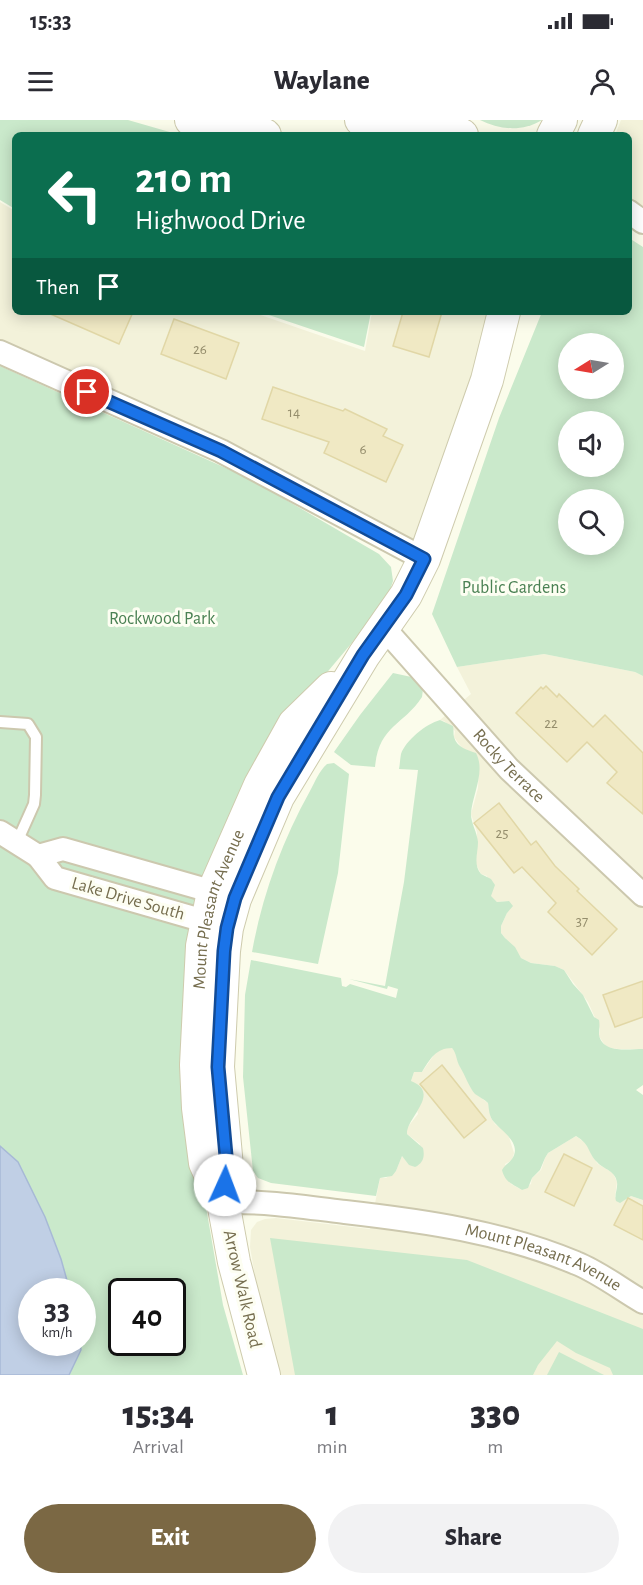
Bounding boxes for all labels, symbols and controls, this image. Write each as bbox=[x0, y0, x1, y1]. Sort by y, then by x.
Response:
text: 15:33 bbox=[30, 10, 71, 32]
icon: menu bbox=[24, 65, 57, 98]
icon: person bbox=[586, 65, 619, 98]
text: Waylane bbox=[273, 67, 370, 94]
icon: left bbox=[36, 156, 114, 234]
text: 210 m bbox=[135, 158, 232, 200]
text: Highwood Drive bbox=[135, 207, 306, 234]
icon: arrive bbox=[92, 270, 125, 303]
text: Then bbox=[36, 276, 80, 298]
north arrow bbox=[558, 333, 624, 399]
map controls bbox=[558, 333, 624, 555]
house number: 26 bbox=[193, 342, 207, 357]
pin bbox=[61, 366, 112, 417]
icon: arrive bbox=[70, 375, 103, 408]
house number: 14 bbox=[288, 405, 300, 420]
button: sound bbox=[558, 411, 624, 477]
house number: 6 bbox=[359, 442, 367, 457]
button: search bbox=[558, 489, 624, 555]
park label: Public Gardens bbox=[462, 579, 566, 597]
park label: Rockwood Park bbox=[109, 610, 216, 628]
house number: 22 bbox=[544, 716, 558, 731]
street label: Rocky Terrace bbox=[469, 726, 548, 806]
house number: 25 bbox=[495, 826, 509, 841]
street label: Mount Pleasant Avenue bbox=[191, 827, 248, 990]
street label: Lake Drive South bbox=[69, 874, 187, 924]
house number: 37 bbox=[576, 914, 588, 929]
position arrow bbox=[193, 1153, 257, 1217]
street label: Mount Pleasant Avenue bbox=[463, 1221, 624, 1295]
street label: Arrow Walk Road bbox=[220, 1228, 264, 1350]
speed limit sign: 40 bbox=[108, 1278, 186, 1356]
text: 33 bbox=[44, 1295, 70, 1325]
text: km/h bbox=[42, 1325, 72, 1340]
text: 15:34 bbox=[122, 1396, 194, 1432]
text: 1 bbox=[325, 1396, 339, 1432]
text: 330 bbox=[470, 1396, 520, 1432]
text: Arrival bbox=[133, 1437, 184, 1457]
text: min bbox=[317, 1437, 348, 1457]
text: m bbox=[487, 1437, 503, 1457]
button: Exit bbox=[24, 1504, 316, 1573]
button: Share bbox=[328, 1504, 619, 1573]

